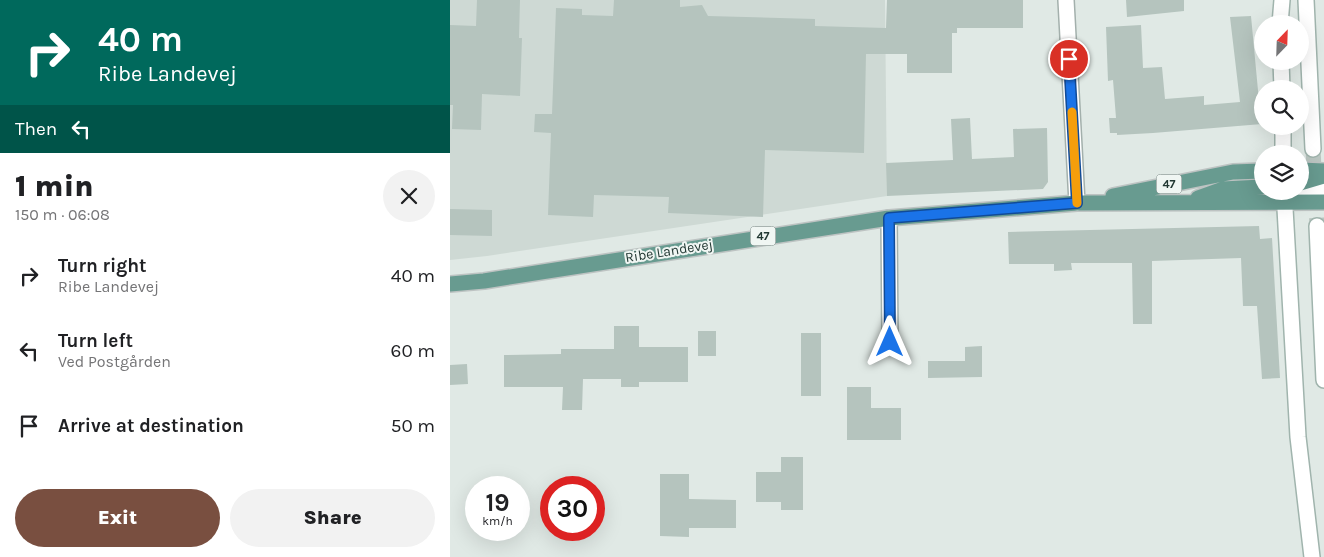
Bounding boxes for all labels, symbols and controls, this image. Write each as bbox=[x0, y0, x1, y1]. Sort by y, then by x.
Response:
north arrow bbox=[1254, 15, 1309, 70]
map controls bbox=[1254, 15, 1309, 200]
text: 40 m bbox=[98, 19, 183, 60]
icon: right bbox=[15, 20, 80, 85]
pin bbox=[1048, 38, 1090, 80]
icon: arrive bbox=[1055, 45, 1083, 73]
text: Ribe Landevej bbox=[98, 61, 237, 87]
button: search bbox=[1254, 80, 1309, 135]
icon: left bbox=[67, 115, 95, 143]
text: Then bbox=[15, 118, 57, 140]
button: layers bbox=[1254, 145, 1309, 200]
text: 1 min bbox=[15, 168, 94, 204]
button: close bbox=[383, 170, 435, 222]
road number: 47 bbox=[1156, 174, 1182, 193]
text: 150 m · 06:08 bbox=[15, 205, 110, 224]
road number: 47 bbox=[750, 227, 776, 246]
street label: Ribe Landevej bbox=[624, 236, 714, 266]
text: Turn right bbox=[58, 255, 147, 277]
icon: right bbox=[15, 262, 43, 290]
text: 40 m bbox=[391, 265, 435, 287]
text: Ribe Landevej bbox=[58, 277, 159, 296]
position arrow bbox=[863, 315, 915, 367]
text: Turn left bbox=[58, 330, 133, 352]
icon: left bbox=[15, 337, 43, 365]
text: 60 m bbox=[391, 340, 435, 362]
text: Ved Postgården bbox=[58, 352, 171, 371]
icon: arrive bbox=[15, 412, 43, 440]
text: Arrive at destination bbox=[58, 415, 244, 437]
text: 50 m bbox=[391, 415, 435, 437]
speed limit sign: 30 bbox=[540, 476, 605, 541]
text: 19 bbox=[485, 488, 510, 517]
button: Exit bbox=[15, 489, 220, 547]
button: Share bbox=[230, 489, 435, 547]
text: km/h bbox=[482, 514, 513, 528]

